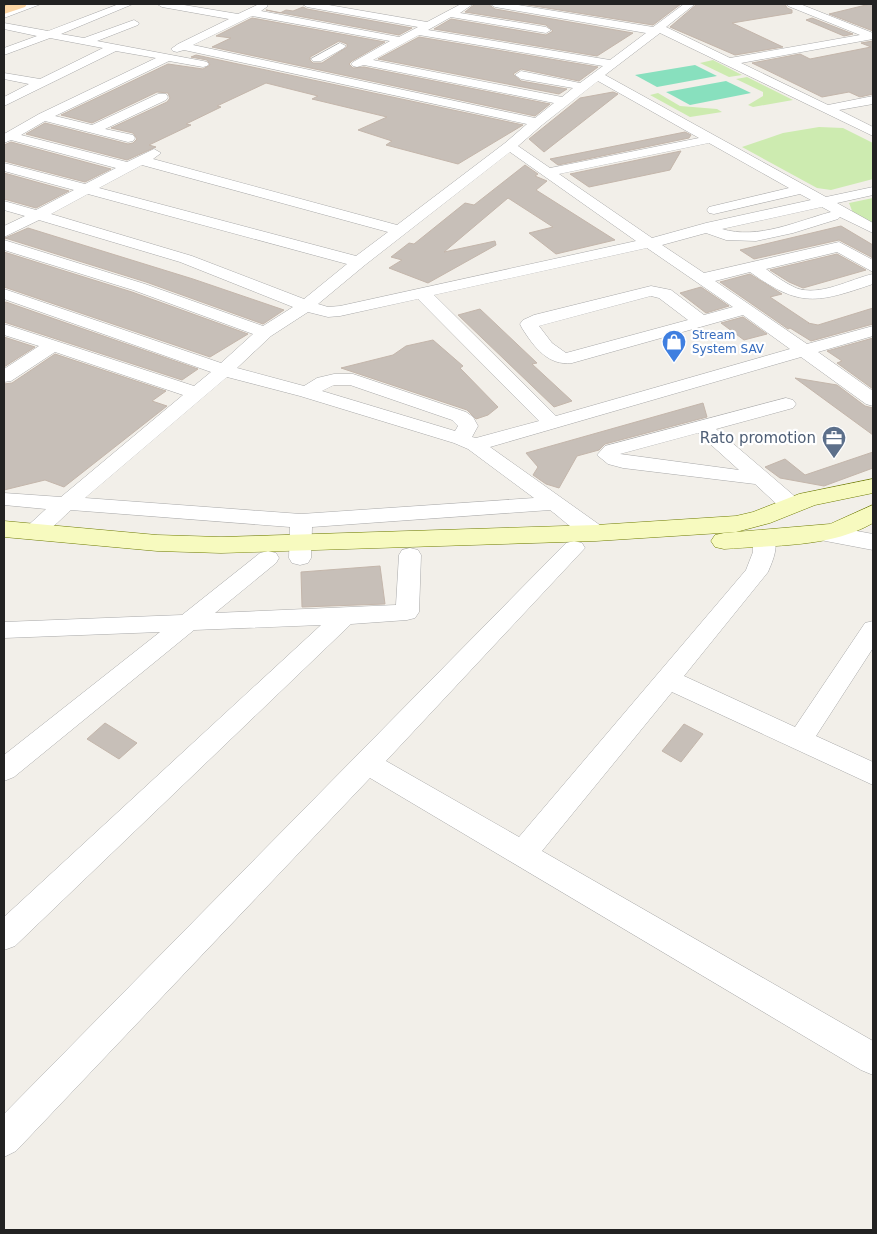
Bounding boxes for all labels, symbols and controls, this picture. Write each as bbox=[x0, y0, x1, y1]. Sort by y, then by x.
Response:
place label: Stream System SAV bbox=[692, 328, 765, 356]
shop icon: Stream System SAV bbox=[661, 329, 687, 363]
office icon: Rato promotion bbox=[821, 425, 847, 459]
place label: Rato promotion bbox=[700, 429, 816, 447]

